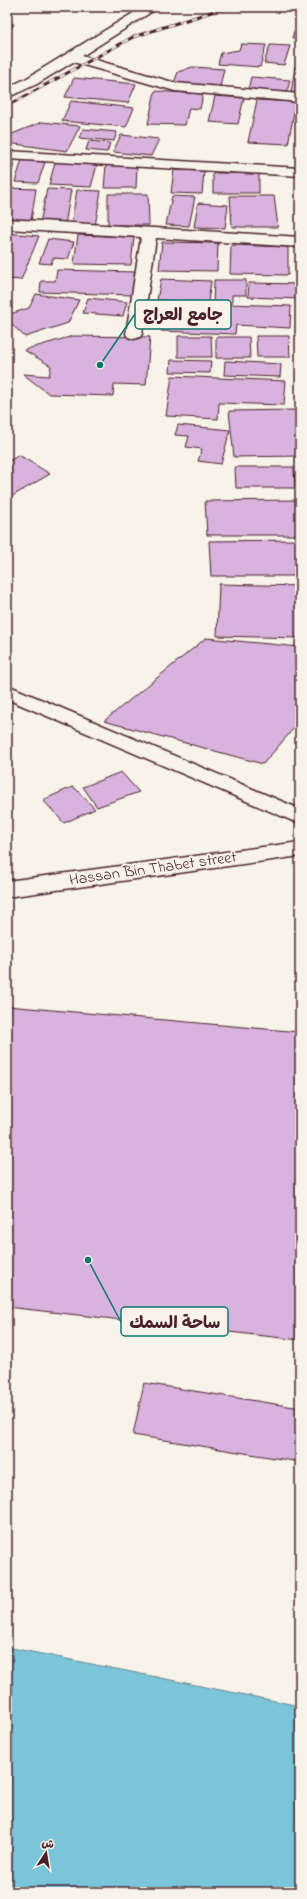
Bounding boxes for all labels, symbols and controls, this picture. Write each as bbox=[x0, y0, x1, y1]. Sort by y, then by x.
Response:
callout: جامع العراج bbox=[135, 300, 231, 329]
text: جامع العراج bbox=[143, 303, 223, 328]
street label: Hassan Bin Thabet street bbox=[68, 845, 239, 893]
callout: ساحة السمك bbox=[121, 1307, 228, 1336]
text: ساحة السمك bbox=[130, 1311, 221, 1336]
north arrow bbox=[26, 1833, 66, 1873]
text: ش bbox=[40, 1835, 55, 1853]

